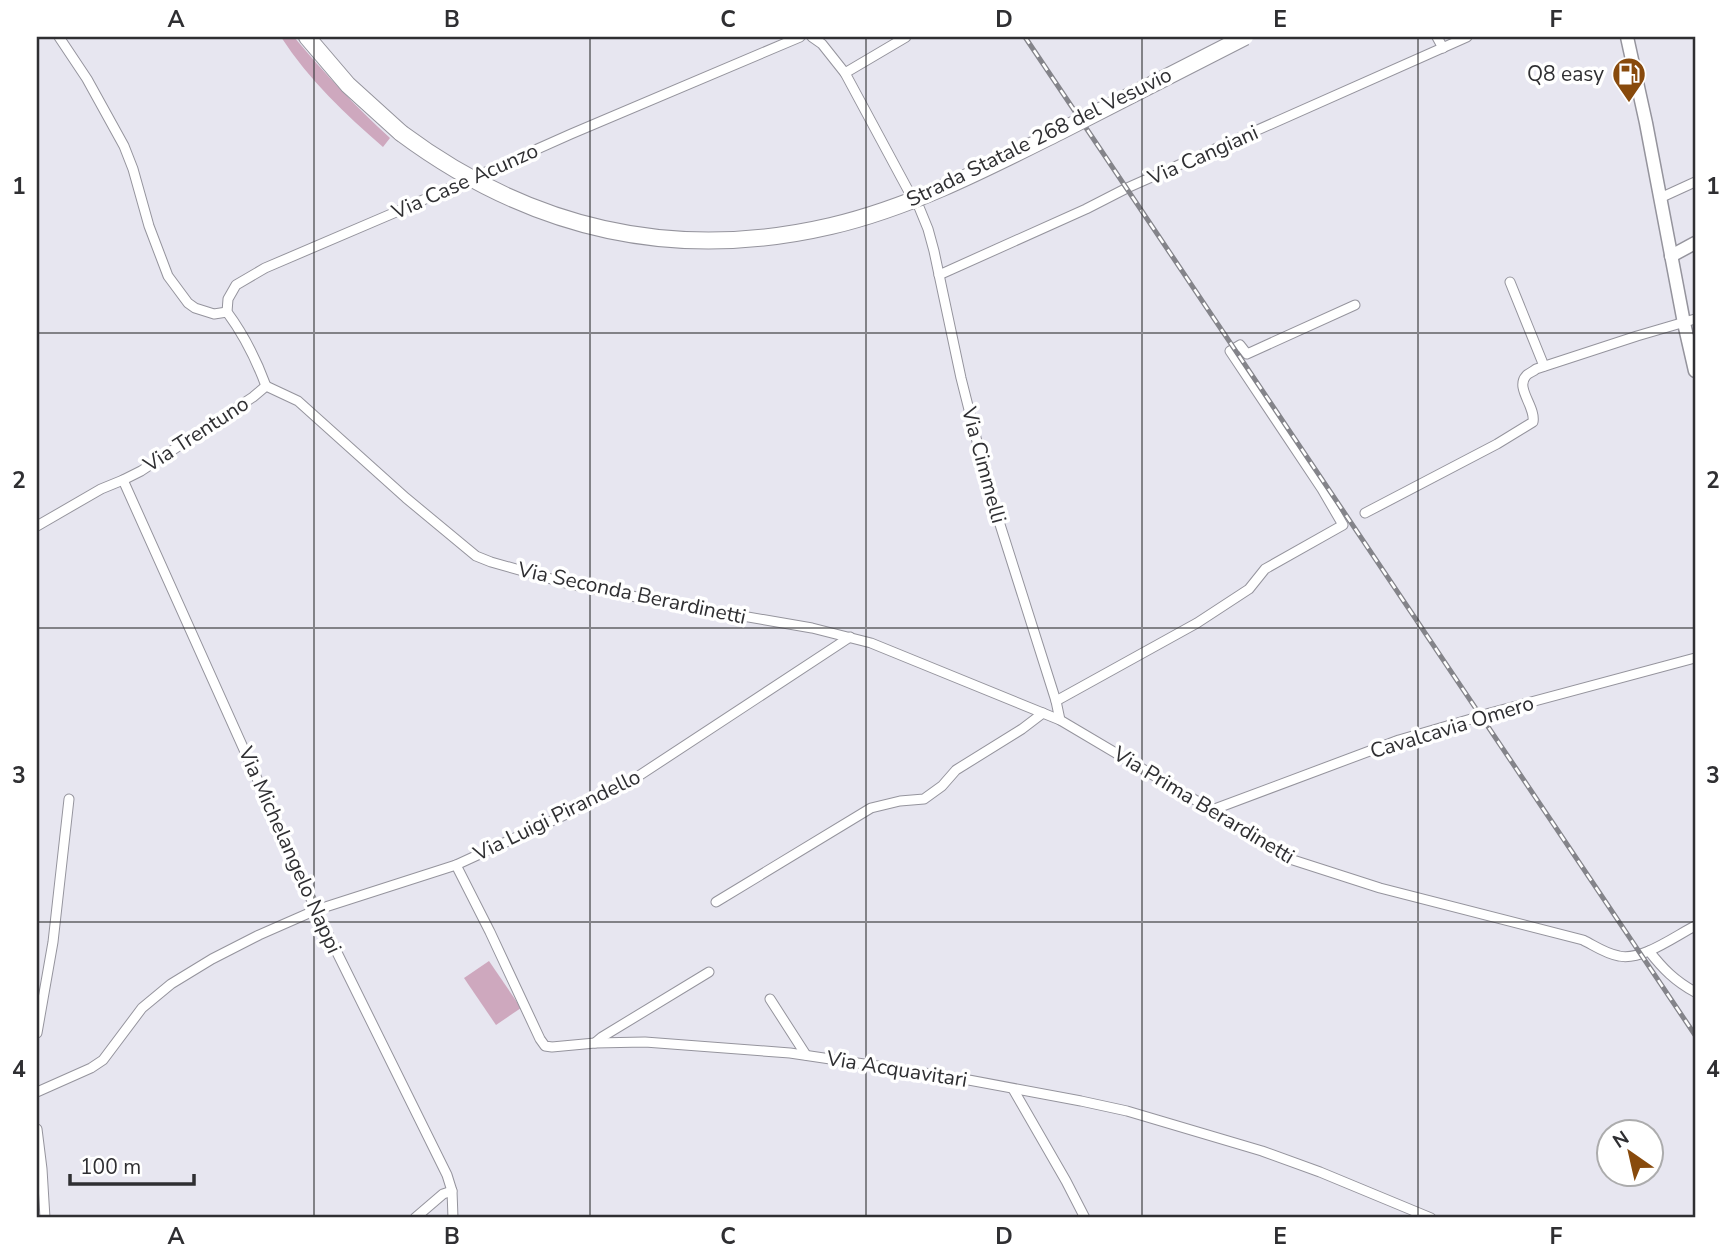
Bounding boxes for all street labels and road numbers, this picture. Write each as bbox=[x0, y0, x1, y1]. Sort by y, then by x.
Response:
street label: Strada Statale 268 del Vesuvio bbox=[902, 60, 1176, 214]
street label: Via Cangiani bbox=[1143, 118, 1263, 192]
street label: Via Case Acunzo bbox=[387, 136, 543, 226]
street label: Via Trentuno bbox=[137, 390, 254, 479]
street label: Via Cimmelli bbox=[955, 403, 1013, 526]
street label: Via Seconda Berardinetti bbox=[514, 555, 749, 631]
street label: Cavalcavia Omero bbox=[1367, 689, 1537, 765]
street label: Via Prima Berardinetti bbox=[1107, 739, 1300, 870]
street label: Via Michelangelo Nappi bbox=[231, 741, 348, 958]
street label: Via Luigi Pirandello bbox=[468, 762, 645, 868]
street label: Via Acquavitari bbox=[824, 1044, 969, 1094]

